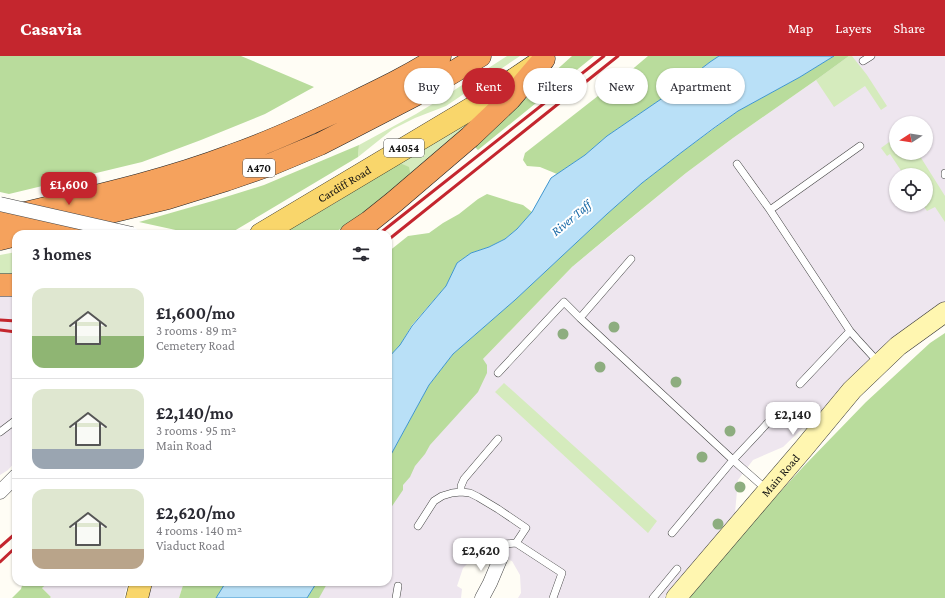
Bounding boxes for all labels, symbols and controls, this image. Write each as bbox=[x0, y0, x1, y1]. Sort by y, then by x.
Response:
text: Casavia bbox=[20, 18, 82, 39]
text: Map bbox=[788, 20, 813, 36]
text: Layers bbox=[835, 20, 872, 36]
text: Share bbox=[894, 20, 925, 36]
chip: Buy bbox=[404, 68, 454, 104]
chip: Rent bbox=[462, 68, 515, 104]
chip: Filters bbox=[523, 68, 587, 104]
chip: New bbox=[595, 68, 648, 104]
chip: Apartment bbox=[656, 68, 745, 104]
north arrow bbox=[889, 116, 933, 160]
map controls bbox=[889, 116, 933, 212]
road number: A4054 bbox=[384, 139, 424, 157]
road number: A470 bbox=[243, 159, 275, 177]
street label: Cardiff Road bbox=[315, 163, 374, 206]
button: locate bbox=[889, 168, 933, 212]
pin: £1,600 bbox=[36, 172, 102, 206]
text: £1,600 bbox=[50, 177, 88, 192]
water label: River Taff bbox=[548, 196, 595, 239]
icon: filters bbox=[350, 243, 372, 265]
text: 3 homes bbox=[32, 245, 91, 264]
icon: home bbox=[64, 304, 112, 352]
text: £1,600/mo bbox=[156, 304, 235, 323]
text: 3 rooms · 89 m² bbox=[156, 323, 237, 338]
text: Cemetery Road bbox=[156, 338, 235, 353]
pin: £2,140 bbox=[760, 402, 826, 436]
text: £2,140/mo bbox=[156, 404, 233, 423]
icon: home bbox=[64, 405, 112, 453]
text: £2,140 bbox=[775, 407, 811, 422]
text: 3 rooms · 95 m² bbox=[156, 423, 236, 438]
text: Main Road bbox=[156, 438, 212, 453]
street label: Main Road bbox=[758, 451, 803, 500]
text: £2,620/mo bbox=[156, 504, 235, 523]
icon: home bbox=[64, 505, 112, 553]
text: 4 rooms · 140 m² bbox=[156, 523, 242, 538]
text: Viaduct Road bbox=[156, 538, 225, 553]
pin: £2,620 bbox=[448, 538, 514, 572]
text: £2,620 bbox=[462, 543, 500, 558]

